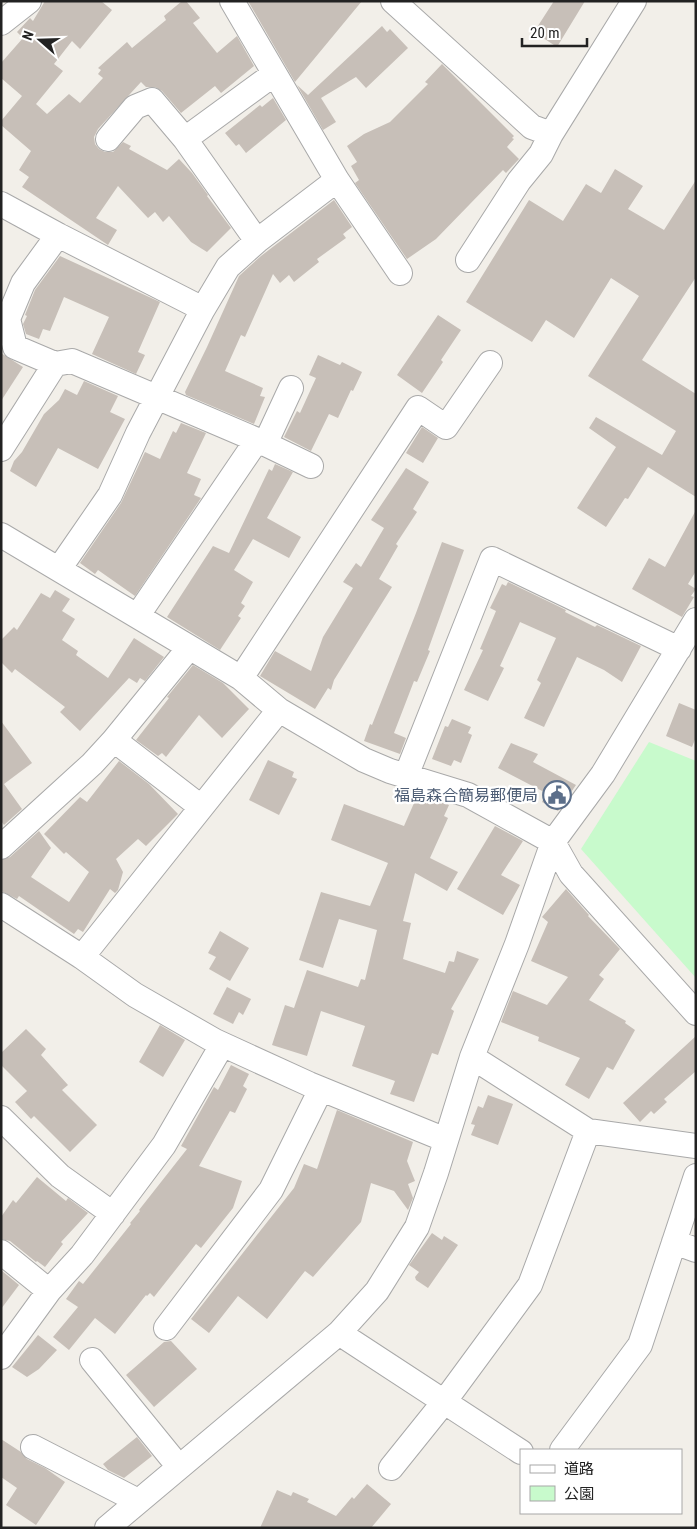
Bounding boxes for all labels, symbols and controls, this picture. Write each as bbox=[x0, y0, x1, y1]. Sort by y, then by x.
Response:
north arrow bbox=[15, 15, 65, 65]
scale bar bbox=[522, 15, 587, 47]
text: 20 m bbox=[530, 24, 560, 42]
text: N bbox=[19, 29, 37, 42]
public building icon: 福島森合簡易郵便局 bbox=[542, 780, 572, 810]
place label: 福島森合簡易郵便局 bbox=[394, 786, 538, 805]
legend bbox=[520, 1449, 682, 1514]
text: 道路 bbox=[564, 1460, 594, 1478]
text: 公園 bbox=[564, 1485, 594, 1503]

